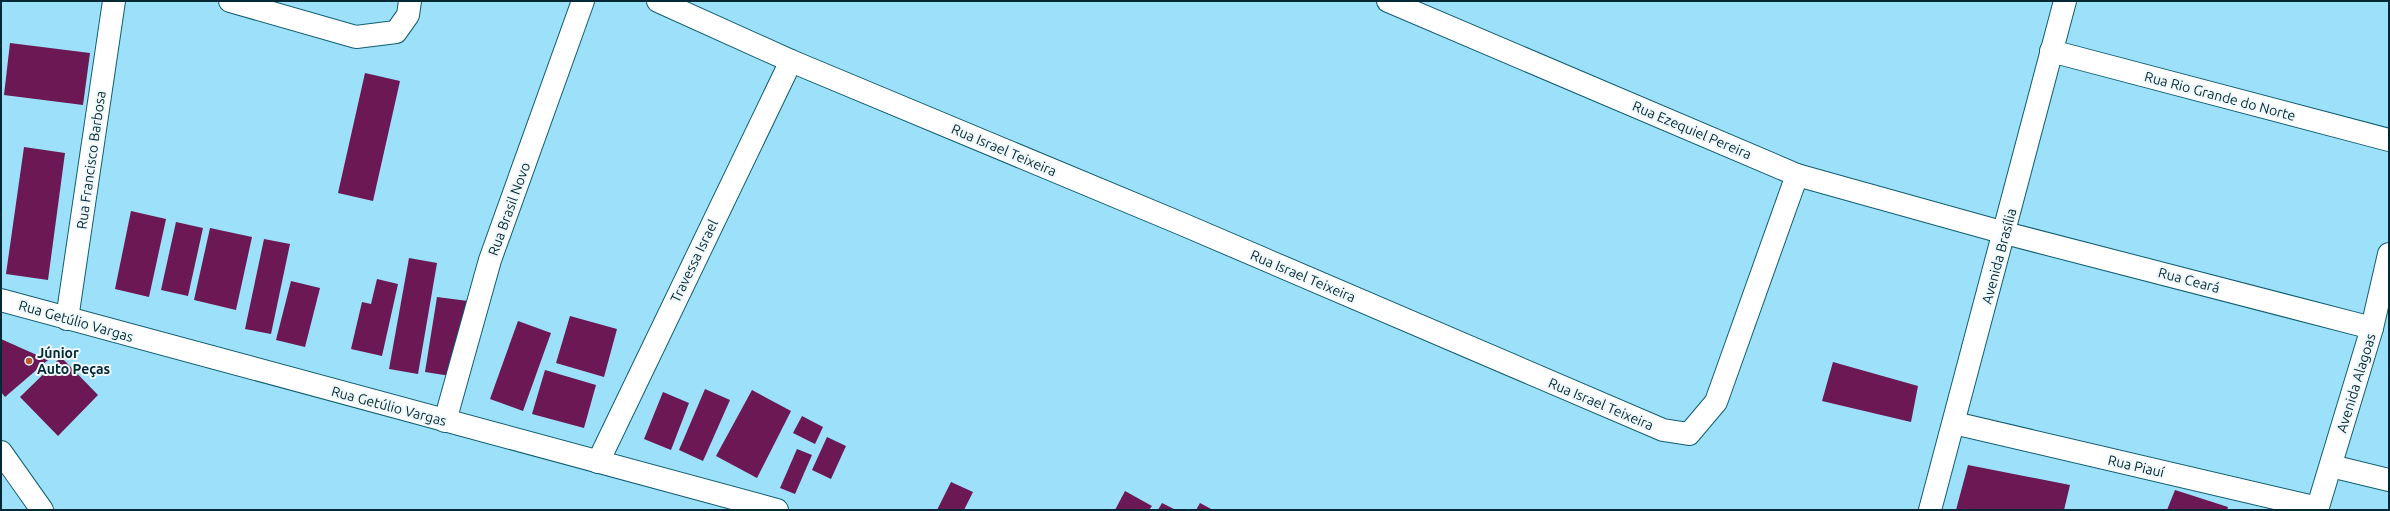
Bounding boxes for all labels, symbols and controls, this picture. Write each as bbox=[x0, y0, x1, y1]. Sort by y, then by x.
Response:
street label: Rua Rio Grande do Norte bbox=[2143, 68, 2297, 124]
street label: Rua Francisco Barbosa bbox=[73, 90, 109, 230]
street label: Rua Ezequiel Pereira bbox=[1630, 98, 1754, 162]
street label: Rua Israel Teixeira bbox=[949, 121, 1059, 179]
street label: Rua Brasil Novo bbox=[485, 160, 533, 258]
street label: Avenida Brasília bbox=[1979, 206, 2019, 306]
street label: Travessa Israel bbox=[667, 217, 721, 305]
street label: Rua Israel Teixeira bbox=[1248, 247, 1358, 305]
street label: Rua Ceará bbox=[2156, 264, 2222, 296]
street label: Rua Getúlio Vargas bbox=[17, 297, 135, 345]
street label: Avenida Alagoas bbox=[2333, 331, 2379, 435]
place label: Júnior Auto Peças bbox=[37, 345, 110, 378]
marker: Júnior Auto Peças bbox=[24, 356, 34, 366]
street label: Rua Israel Teixeira bbox=[1546, 375, 1656, 433]
street label: Rua Getúlio Vargas bbox=[330, 383, 448, 429]
street label: Rua Piauí bbox=[2106, 452, 2166, 480]

